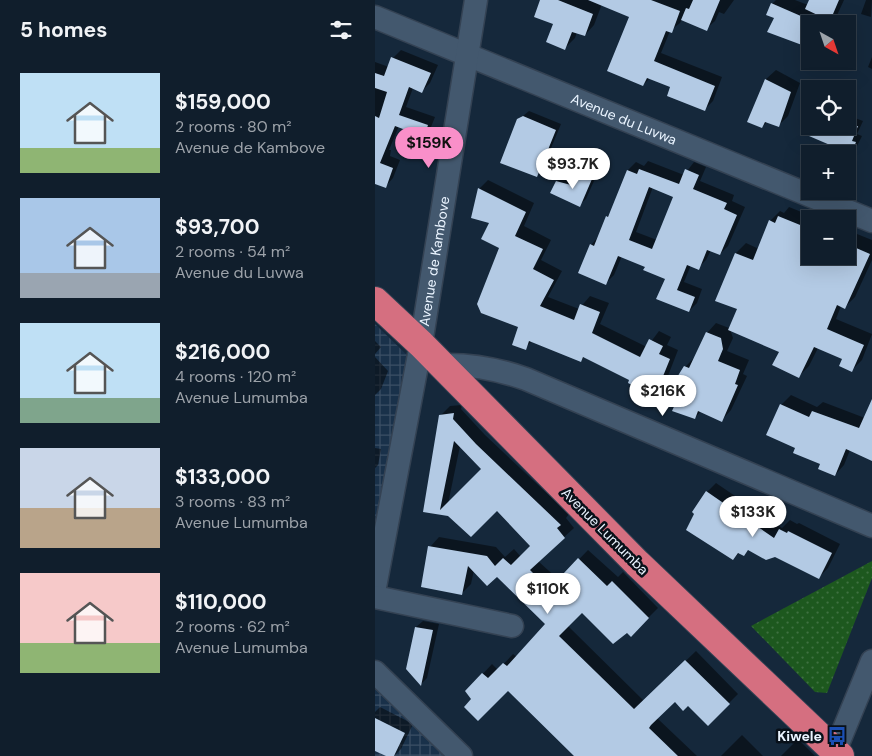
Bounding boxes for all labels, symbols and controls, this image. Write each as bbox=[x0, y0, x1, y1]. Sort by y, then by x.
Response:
north arrow bbox=[801, 15, 856, 70]
map controls bbox=[801, 15, 856, 265]
text: 5 homes bbox=[20, 16, 107, 44]
icon: filters bbox=[327, 16, 355, 44]
button: locate bbox=[801, 80, 856, 135]
text: $159,000 bbox=[175, 88, 271, 116]
street label: Avenue du Luvwa bbox=[568, 89, 679, 149]
icon: home bbox=[60, 93, 120, 153]
text: 2 rooms · 80 m² bbox=[175, 116, 292, 137]
pin: $159K bbox=[394, 126, 464, 169]
text: $159K bbox=[406, 132, 452, 153]
text: Avenue de Kambove bbox=[175, 137, 325, 158]
button: + bbox=[801, 145, 856, 200]
pin: $93.7K bbox=[532, 148, 614, 190]
text: $93.7K bbox=[547, 153, 599, 174]
street label: Avenue de Kambove bbox=[415, 195, 453, 328]
button: − bbox=[801, 210, 856, 265]
text: $93,700 bbox=[175, 213, 259, 241]
icon: home bbox=[60, 218, 120, 278]
text: 2 rooms · 54 m² bbox=[175, 241, 290, 262]
text: Avenue du Luvwa bbox=[175, 262, 304, 283]
text: $216,000 bbox=[175, 338, 270, 366]
icon: home bbox=[60, 343, 120, 403]
text: 4 rooms · 120 m² bbox=[175, 366, 296, 387]
pin: $216K bbox=[628, 374, 698, 417]
text: $216K bbox=[640, 380, 686, 401]
text: Avenue Lumumba bbox=[175, 387, 308, 408]
text: $133,000 bbox=[175, 463, 270, 491]
icon: home bbox=[60, 468, 120, 528]
street label: Avenue Lumumba bbox=[558, 484, 652, 578]
text: 3 rooms · 83 m² bbox=[175, 491, 290, 512]
pin: $133K bbox=[718, 496, 788, 538]
text: $133K bbox=[730, 501, 776, 522]
text: Avenue Lumumba bbox=[175, 512, 308, 533]
pin: $110K bbox=[513, 572, 583, 615]
text: $110K bbox=[526, 578, 570, 599]
text: $110,000 bbox=[175, 588, 267, 616]
icon: home bbox=[60, 593, 120, 653]
text: 2 rooms · 62 m² bbox=[175, 616, 290, 637]
text: Avenue Lumumba bbox=[175, 637, 308, 658]
bus stop icon: Kiwele bbox=[826, 725, 848, 747]
place label: Kiwele bbox=[777, 727, 822, 745]

